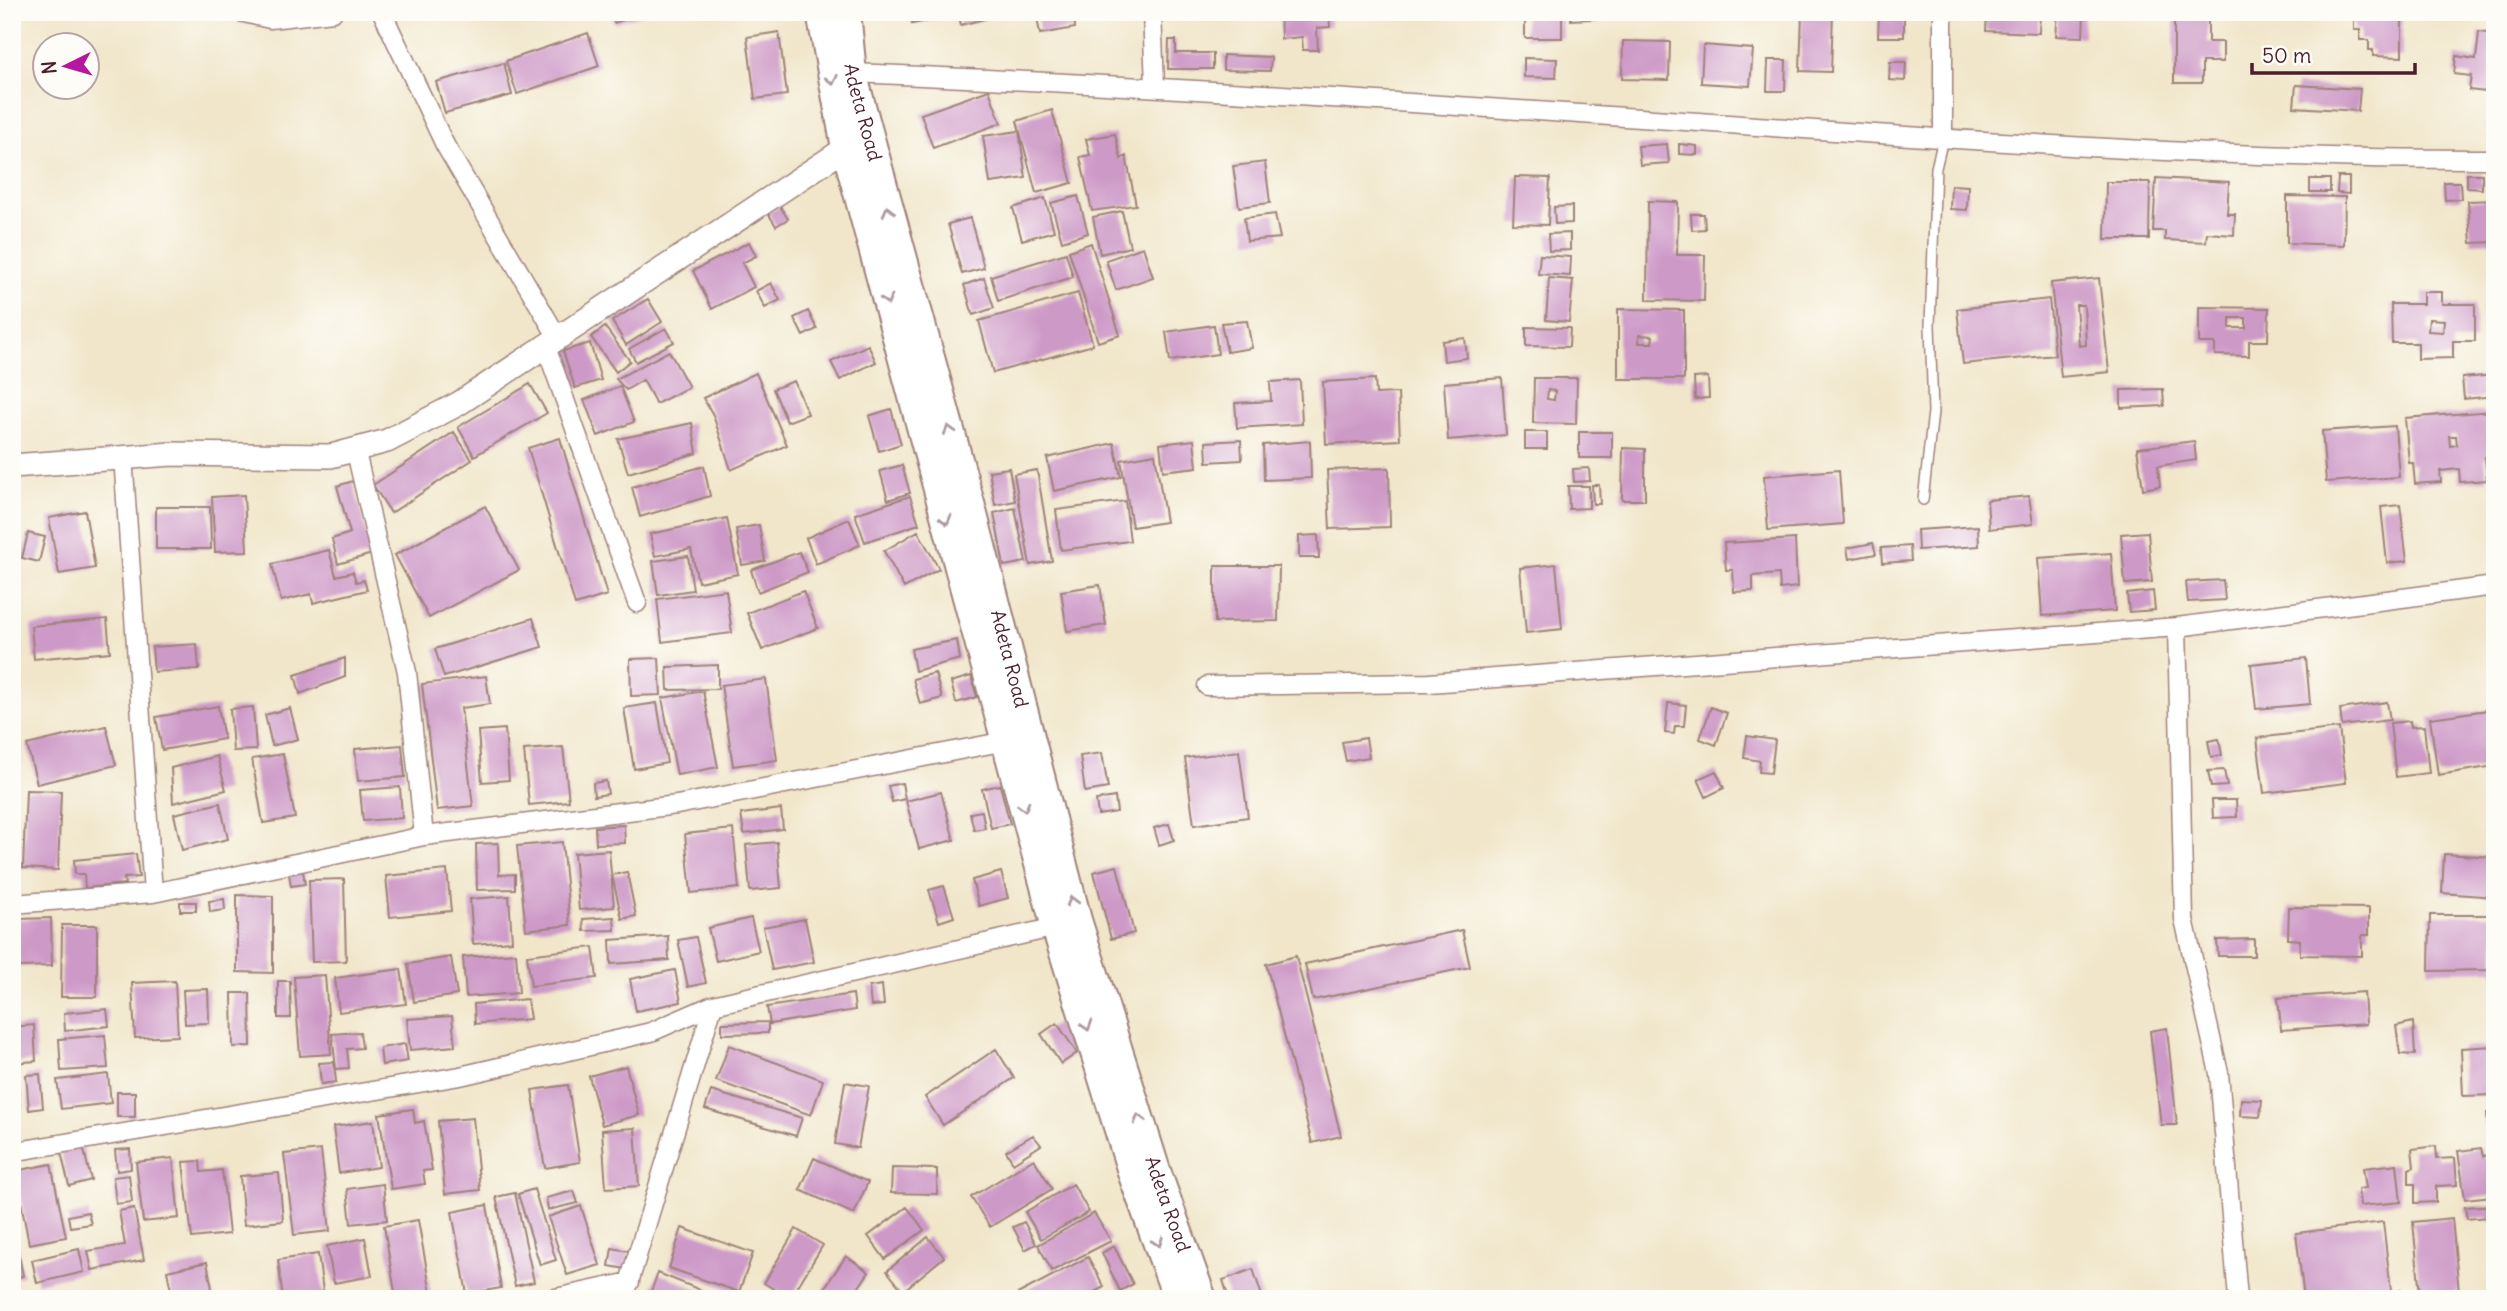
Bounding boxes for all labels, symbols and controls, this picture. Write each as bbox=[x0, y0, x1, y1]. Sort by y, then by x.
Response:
north arrow bbox=[32, 32, 102, 102]
scale bar bbox=[2252, 32, 2414, 76]
text: 50 m bbox=[2262, 42, 2311, 69]
text: N bbox=[37, 60, 62, 75]
street label: Adeta Road bbox=[839, 63, 888, 164]
one-way arrow bbox=[823, 74, 838, 86]
one-way arrow bbox=[882, 205, 897, 217]
one-way arrow bbox=[879, 294, 893, 306]
one-way arrow bbox=[943, 424, 957, 436]
one-way arrow bbox=[938, 514, 953, 526]
street label: Adeta Road bbox=[986, 607, 1034, 710]
one-way arrow bbox=[1016, 801, 1030, 813]
one-way arrow bbox=[1066, 895, 1081, 907]
one-way arrow bbox=[1079, 1019, 1093, 1032]
one-way arrow bbox=[1133, 1113, 1148, 1125]
street label: Adeta Road bbox=[1140, 1153, 1196, 1255]
one-way arrow bbox=[1149, 1236, 1163, 1248]

